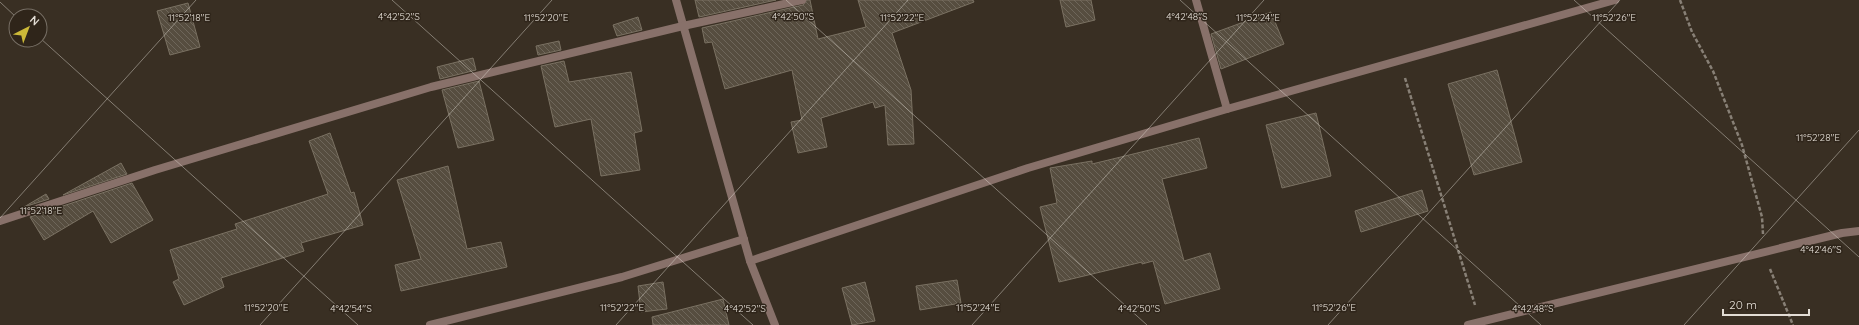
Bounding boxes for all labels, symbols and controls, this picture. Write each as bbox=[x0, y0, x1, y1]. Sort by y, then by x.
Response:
north arrow bbox=[8, 8, 48, 48]
text: 4°42'52"S bbox=[378, 10, 420, 23]
text: 4°42'50"S bbox=[772, 10, 814, 23]
text: 4°42'48"S bbox=[1166, 10, 1208, 23]
text: 11°52'18"E bbox=[168, 11, 210, 24]
text: 11°52'20"E bbox=[524, 11, 569, 24]
text: 11°52'22"E bbox=[880, 11, 924, 24]
text: 11°52'24"E bbox=[1236, 11, 1280, 24]
text: 11°52'26"E bbox=[1592, 11, 1636, 24]
text: N bbox=[27, 13, 42, 28]
text: 11°52'28"E bbox=[1796, 131, 1840, 144]
text: 11°52'18"E bbox=[20, 204, 62, 217]
text: 4°42'46"S bbox=[1800, 243, 1842, 256]
scale bar bbox=[1723, 291, 1809, 317]
text: 20 m bbox=[1729, 297, 1757, 312]
text: 11°52'20"E bbox=[244, 301, 289, 314]
text: 11°52'22"E bbox=[600, 301, 644, 314]
text: 11°52'24"E bbox=[956, 301, 1000, 314]
text: 11°52'26"E bbox=[1312, 301, 1356, 314]
text: 4°42'54"S bbox=[330, 302, 372, 315]
text: 4°42'52"S bbox=[724, 302, 766, 315]
text: 4°42'50"S bbox=[1118, 302, 1160, 315]
text: 4°42'48"S bbox=[1512, 302, 1554, 315]

